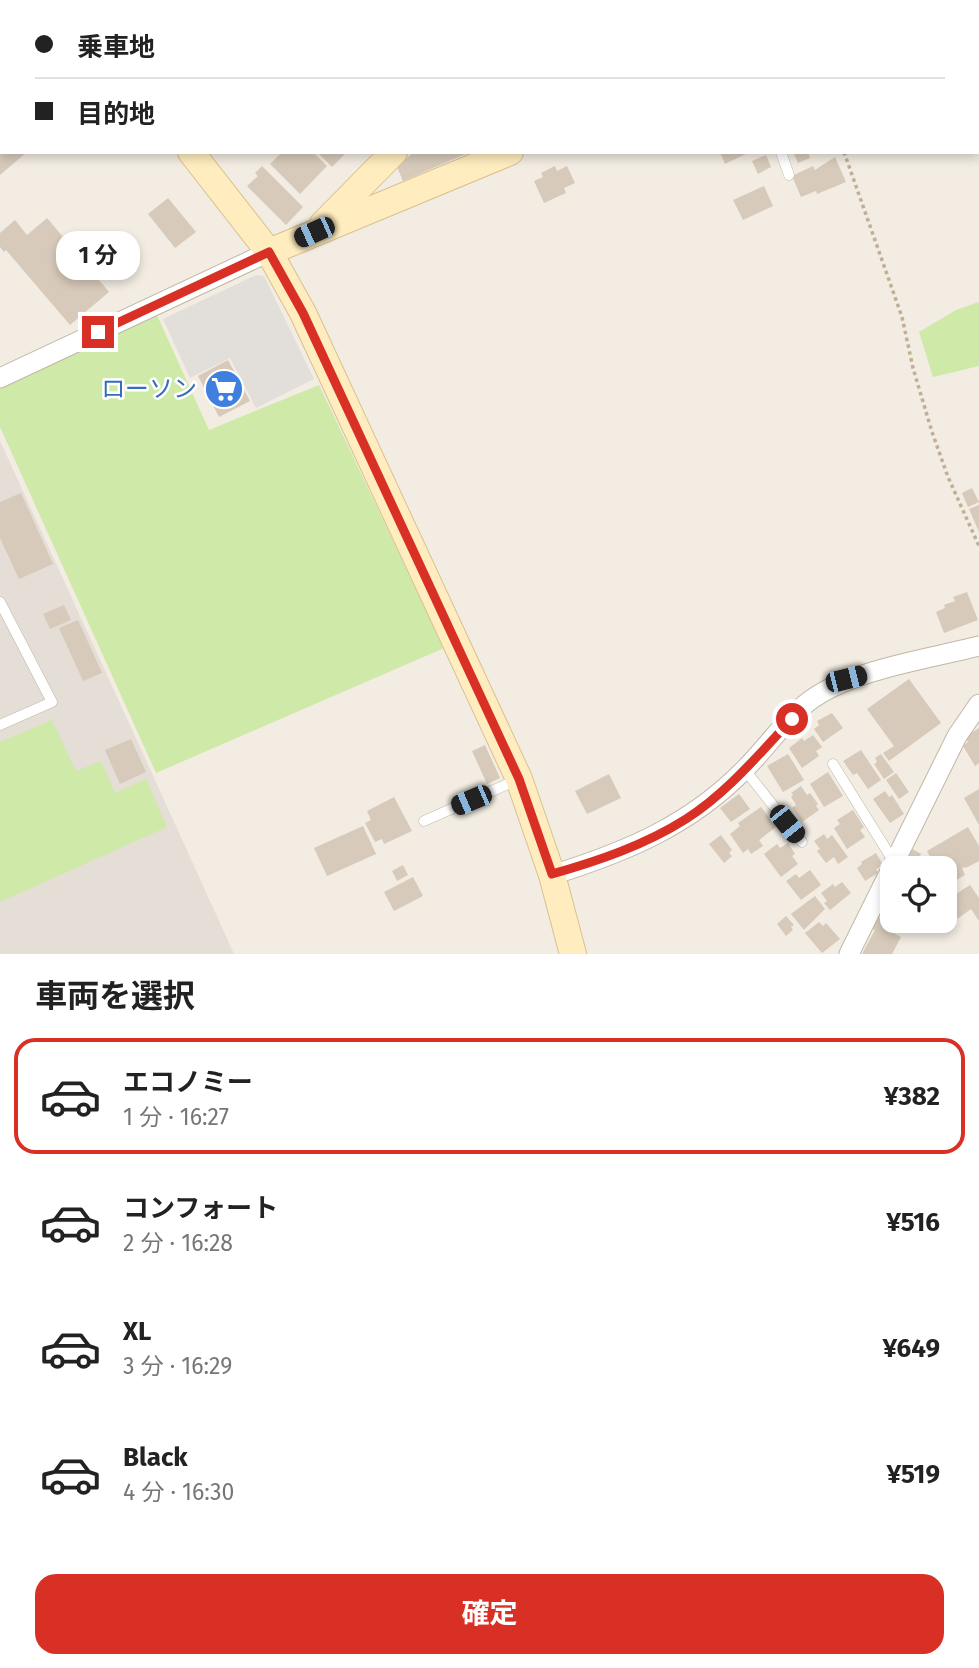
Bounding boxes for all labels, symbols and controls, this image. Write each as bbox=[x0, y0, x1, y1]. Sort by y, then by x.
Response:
text: 乗車地 bbox=[77, 32, 155, 63]
text: 目的地 bbox=[77, 99, 155, 130]
car bbox=[291, 214, 338, 250]
callout: 1 分 bbox=[56, 230, 140, 280]
text: 1 分 bbox=[78, 241, 118, 269]
route end bbox=[82, 316, 114, 348]
supermarket icon: ローソン bbox=[203, 368, 245, 410]
place label: ローソン bbox=[101, 375, 197, 403]
car bbox=[824, 664, 869, 694]
route start bbox=[776, 703, 808, 735]
car bbox=[448, 782, 495, 818]
car bbox=[766, 801, 809, 847]
map controls bbox=[880, 856, 957, 933]
button: locate bbox=[880, 856, 957, 933]
text: 車両を選択 bbox=[35, 977, 195, 1015]
icon: car bbox=[39, 1065, 102, 1128]
text: エコノミー bbox=[123, 1067, 253, 1098]
text: ¥382 bbox=[884, 1081, 940, 1112]
text: 1 分 · 16:27 bbox=[123, 1103, 229, 1131]
icon: car bbox=[39, 1191, 102, 1254]
text: コンフォート bbox=[123, 1193, 278, 1224]
text: ¥516 bbox=[886, 1207, 940, 1238]
text: 2 分 · 16:28 bbox=[123, 1229, 233, 1257]
text: XL bbox=[123, 1316, 151, 1347]
icon: car bbox=[39, 1317, 102, 1380]
text: ¥649 bbox=[883, 1333, 940, 1364]
text: 3 分 · 16:29 bbox=[123, 1352, 232, 1380]
text: Black bbox=[123, 1442, 188, 1473]
icon: car bbox=[39, 1443, 102, 1506]
text: ¥519 bbox=[886, 1459, 940, 1490]
text: 4 分 · 16:30 bbox=[123, 1478, 234, 1506]
button: 確定 bbox=[35, 1574, 944, 1654]

